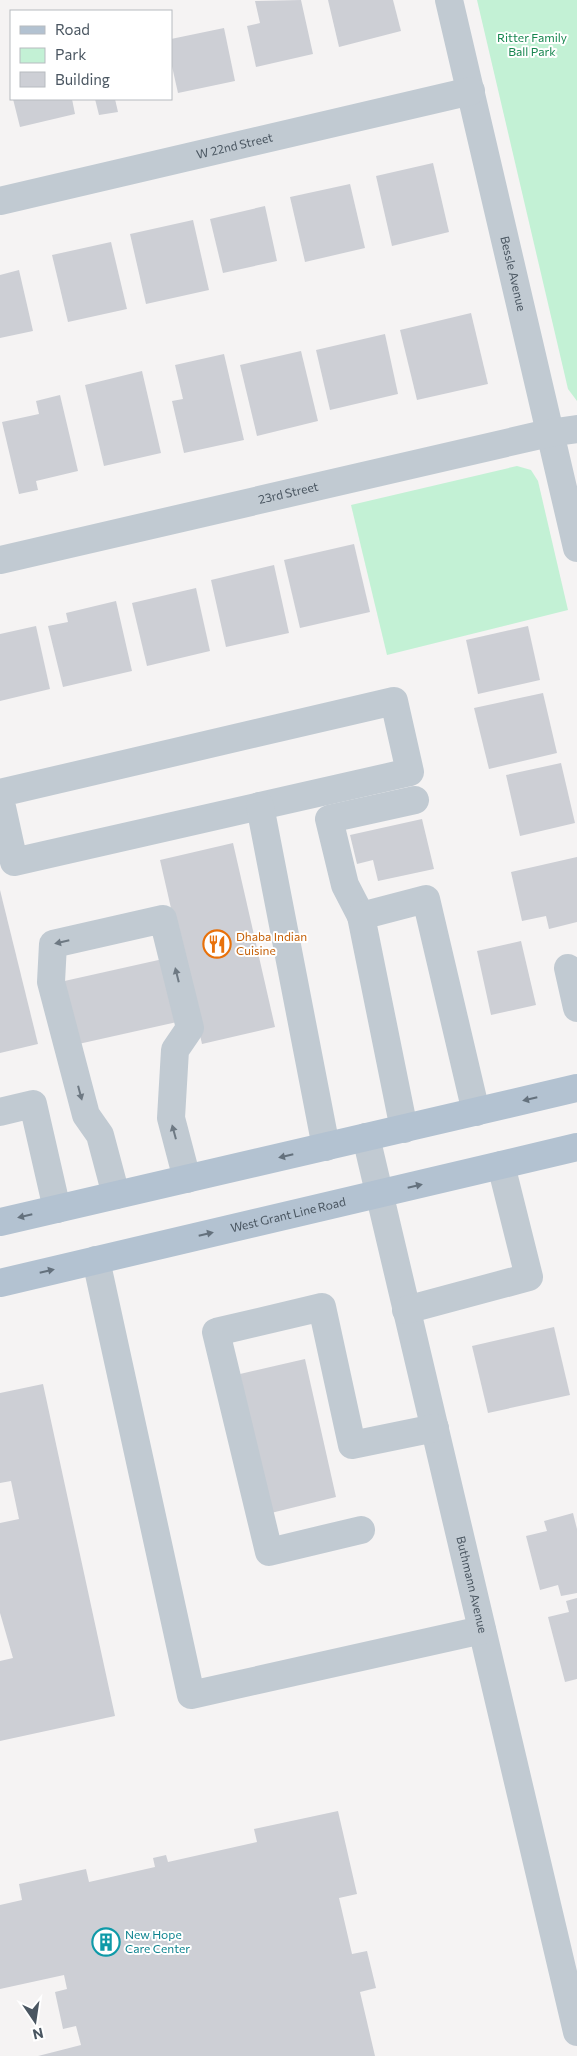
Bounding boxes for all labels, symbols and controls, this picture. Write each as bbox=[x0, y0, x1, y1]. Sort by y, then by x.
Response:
legend bbox=[10, 10, 172, 100]
text: Road bbox=[55, 20, 90, 38]
park label: Ritter Family Ball Park bbox=[497, 30, 567, 58]
text: Park bbox=[55, 45, 86, 63]
text: Building bbox=[55, 70, 110, 88]
street label: W 22nd Street bbox=[195, 130, 274, 161]
street label: Bessle Avenue bbox=[498, 234, 529, 312]
street label: 23rd Street bbox=[257, 479, 320, 506]
restaurant icon: Dhaba Indian Cuisine bbox=[202, 929, 232, 959]
place label: Dhaba Indian Cuisine bbox=[236, 929, 307, 957]
one-way arrow bbox=[53, 938, 69, 946]
one-way arrow bbox=[173, 968, 181, 983]
one-way arrow bbox=[76, 1086, 84, 1101]
one-way arrow bbox=[522, 1095, 537, 1103]
one-way arrow bbox=[170, 1124, 178, 1139]
one-way arrow bbox=[278, 1152, 294, 1160]
one-way arrow bbox=[408, 1182, 423, 1190]
street label: West Grant Line Road bbox=[229, 1194, 347, 1234]
one-way arrow bbox=[18, 1212, 33, 1220]
one-way arrow bbox=[198, 1230, 213, 1238]
one-way arrow bbox=[40, 1267, 55, 1275]
street label: Buthmann Avenue bbox=[454, 1535, 491, 1634]
building icon: New Hope Care Center bbox=[91, 1927, 121, 1957]
place label: New Hope Care Center bbox=[125, 1927, 190, 1955]
north arrow bbox=[10, 1996, 60, 2046]
text: N bbox=[31, 2025, 45, 2044]

